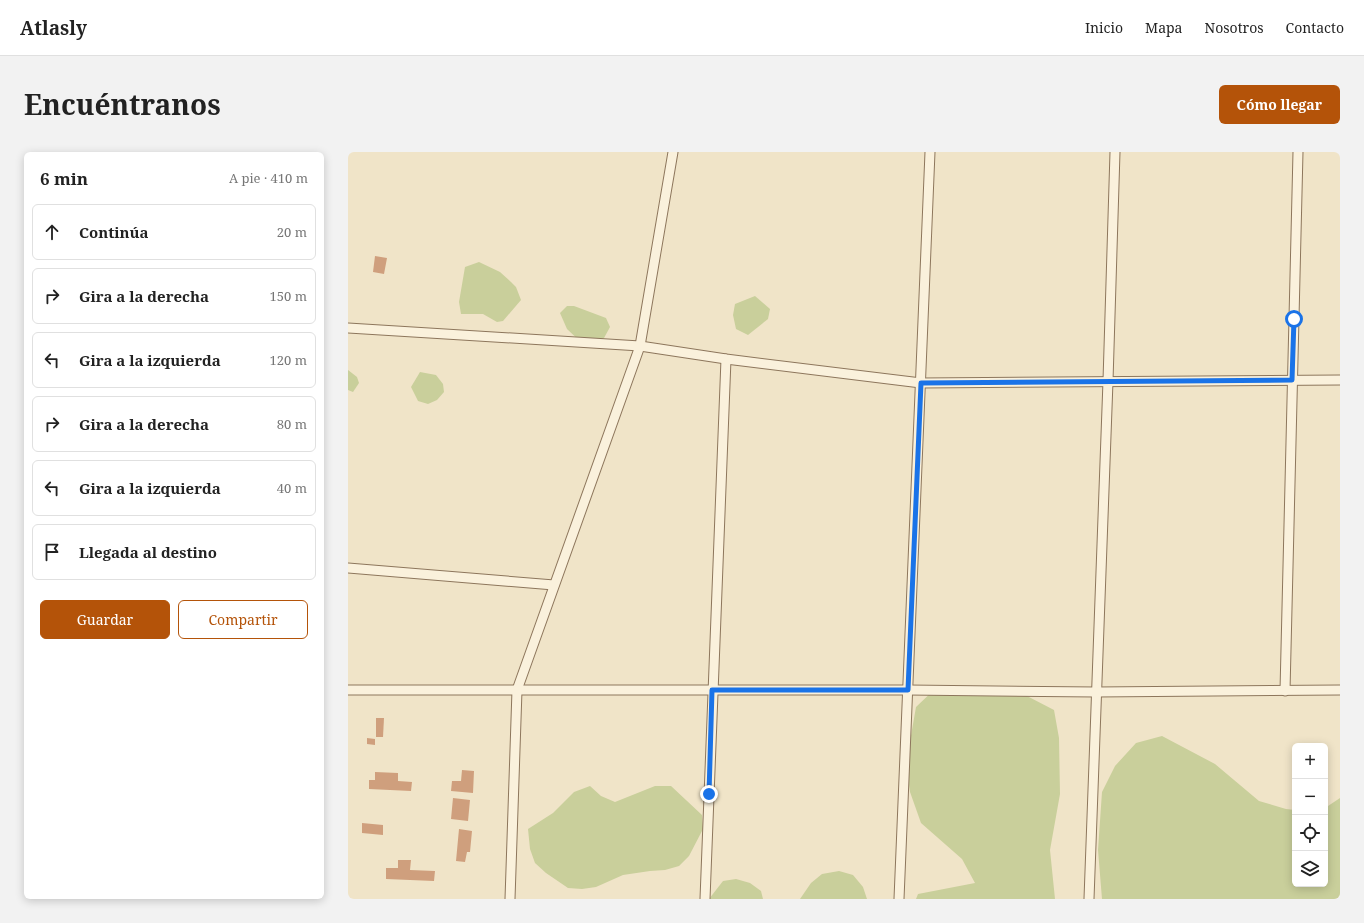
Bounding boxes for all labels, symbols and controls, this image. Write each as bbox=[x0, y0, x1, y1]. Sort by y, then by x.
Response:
text: Atlasly bbox=[20, 15, 87, 41]
text: Inicio bbox=[1085, 18, 1123, 37]
text: Mapa bbox=[1145, 18, 1183, 37]
text: Nosotros bbox=[1205, 18, 1264, 37]
text: Contacto bbox=[1286, 18, 1344, 37]
text: Encuéntranos bbox=[24, 85, 221, 123]
button: Cómo llegar bbox=[1219, 85, 1340, 124]
text: 6 min bbox=[40, 167, 88, 190]
text: A pie · 410 m bbox=[229, 169, 308, 187]
icon: ahead bbox=[41, 221, 63, 243]
text: Continúa bbox=[79, 222, 149, 242]
text: 20 m bbox=[277, 223, 307, 241]
icon: right bbox=[41, 285, 63, 307]
text: Gira a la derecha bbox=[79, 286, 209, 306]
text: 150 m bbox=[270, 287, 307, 305]
route start bbox=[1285, 310, 1303, 328]
icon: left bbox=[41, 349, 63, 371]
text: Gira a la izquierda bbox=[79, 350, 221, 370]
text: 120 m bbox=[270, 351, 307, 369]
icon: right bbox=[41, 413, 63, 435]
text: Gira a la derecha bbox=[79, 414, 209, 434]
text: 80 m bbox=[277, 415, 307, 433]
icon: left bbox=[41, 477, 63, 499]
text: Gira a la izquierda bbox=[79, 478, 221, 498]
text: 40 m bbox=[277, 479, 307, 497]
icon: arrive bbox=[41, 541, 63, 563]
text: Llegada al destino bbox=[79, 542, 217, 562]
button: Guardar bbox=[40, 600, 170, 639]
button: Compartir bbox=[178, 600, 308, 639]
map controls bbox=[1292, 743, 1328, 887]
button: + bbox=[1292, 743, 1328, 779]
button: − bbox=[1292, 779, 1328, 815]
route end bbox=[700, 785, 718, 803]
button: locate bbox=[1292, 815, 1328, 851]
button: layers bbox=[1292, 851, 1328, 887]

